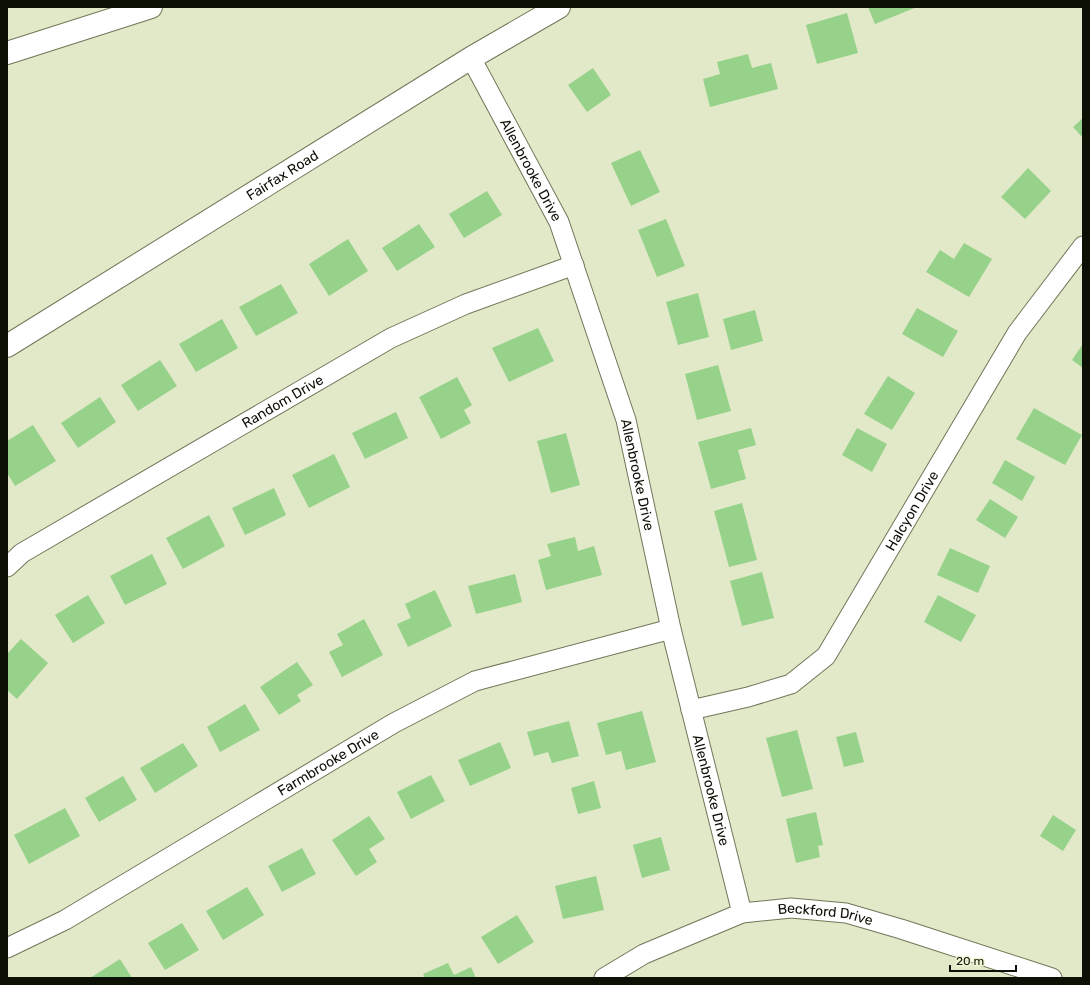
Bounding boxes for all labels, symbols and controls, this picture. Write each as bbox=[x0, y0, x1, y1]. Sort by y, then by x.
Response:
street label: Allenbrooke Drive bbox=[497, 116, 566, 224]
street label: Fairfax Road bbox=[243, 146, 321, 204]
street label: Random Drive bbox=[239, 371, 326, 432]
street label: Allenbrooke Drive bbox=[617, 417, 658, 532]
street label: Halcyon Drive bbox=[882, 468, 942, 554]
street label: Farmbrooke Drive bbox=[274, 726, 382, 799]
street label: Allenbrooke Drive bbox=[689, 733, 733, 848]
street label: Beckford Drive bbox=[777, 899, 875, 929]
scale bar bbox=[950, 947, 1016, 973]
text: 20 m bbox=[956, 954, 984, 968]

